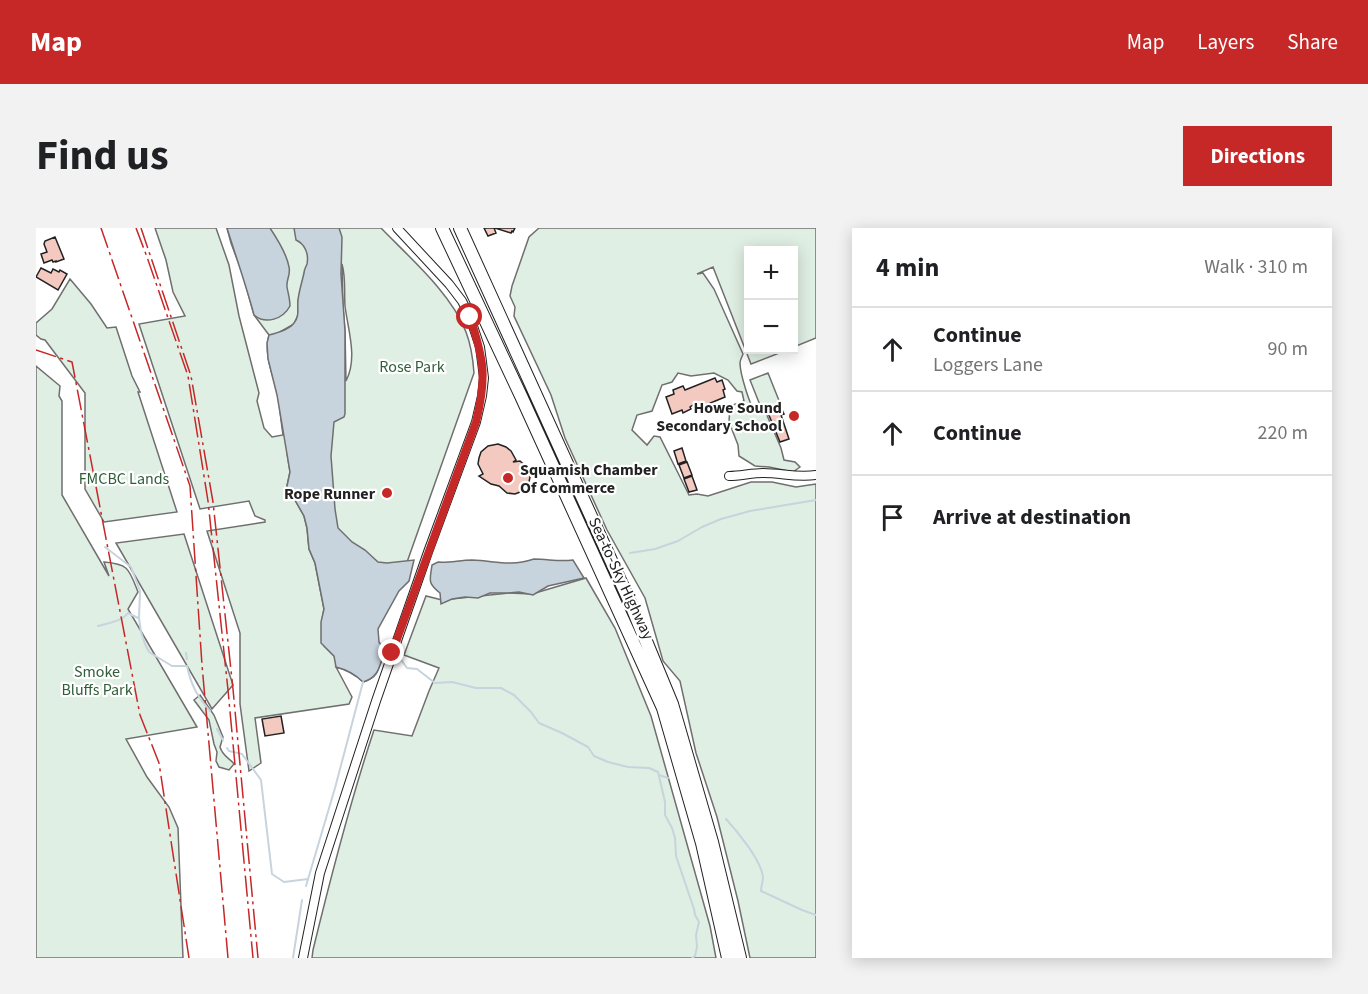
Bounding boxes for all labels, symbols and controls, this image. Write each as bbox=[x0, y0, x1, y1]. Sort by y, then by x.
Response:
text: Map bbox=[30, 22, 82, 62]
text: Map bbox=[1127, 27, 1164, 57]
text: Layers bbox=[1197, 27, 1254, 57]
text: Share bbox=[1287, 27, 1338, 57]
text: Find us bbox=[36, 126, 169, 186]
button: Directions bbox=[1183, 126, 1332, 186]
map controls bbox=[744, 246, 798, 354]
button: + bbox=[744, 246, 798, 300]
text: 4 min bbox=[876, 249, 939, 286]
text: Walk · 310 m bbox=[1204, 253, 1308, 281]
button: − bbox=[744, 300, 798, 354]
route start bbox=[456, 303, 482, 329]
text: Continue bbox=[933, 319, 1022, 351]
icon: ahead bbox=[876, 333, 909, 366]
text: 90 m bbox=[1268, 335, 1308, 363]
text: Loggers Lane bbox=[933, 351, 1043, 379]
park label: Rose Park bbox=[379, 356, 445, 378]
place label: Howe Sound Secondary School bbox=[656, 397, 782, 437]
marker: Howe Sound Secondary School bbox=[787, 409, 801, 423]
icon: ahead bbox=[876, 417, 909, 450]
text: Continue bbox=[933, 417, 1022, 449]
text: 220 m bbox=[1258, 419, 1308, 447]
place label: Squamish Chamber Of Commerce bbox=[520, 459, 658, 499]
park label: FMCBC Lands bbox=[79, 468, 170, 490]
marker: Squamish Chamber Of Commerce bbox=[501, 471, 515, 485]
place label: Rope Runner bbox=[284, 483, 376, 505]
marker: Rope Runner bbox=[380, 486, 394, 500]
icon: arrive bbox=[876, 501, 909, 534]
text: Arrive at destination bbox=[933, 501, 1131, 533]
street label: Sea-to-Sky Highway bbox=[583, 514, 659, 644]
route end bbox=[378, 639, 404, 665]
park label: Smoke Bluffs Park bbox=[61, 661, 133, 701]

